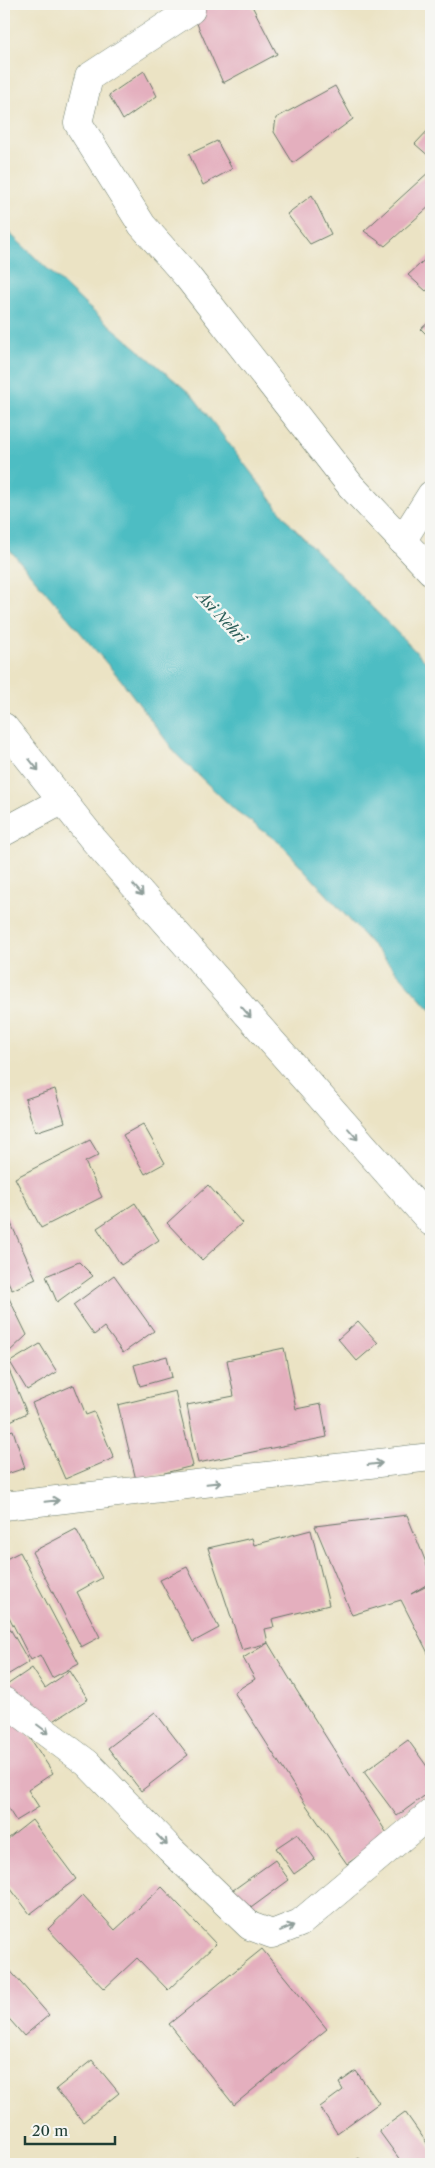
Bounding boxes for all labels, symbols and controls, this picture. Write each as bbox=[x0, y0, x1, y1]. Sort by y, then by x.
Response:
water label: Asi Nehri bbox=[192, 585, 252, 648]
one-way arrow bbox=[29, 758, 40, 771]
one-way arrow bbox=[133, 883, 144, 896]
one-way arrow bbox=[240, 1005, 252, 1018]
one-way arrow bbox=[347, 1127, 359, 1140]
one-way arrow bbox=[367, 1459, 383, 1469]
one-way arrow bbox=[205, 1478, 221, 1488]
one-way arrow bbox=[44, 1496, 60, 1506]
one-way arrow bbox=[36, 1724, 49, 1735]
one-way arrow bbox=[156, 1834, 168, 1847]
one-way arrow bbox=[279, 1923, 294, 1932]
scale bar bbox=[25, 2113, 115, 2145]
text: 20 m bbox=[32, 2121, 68, 2140]

